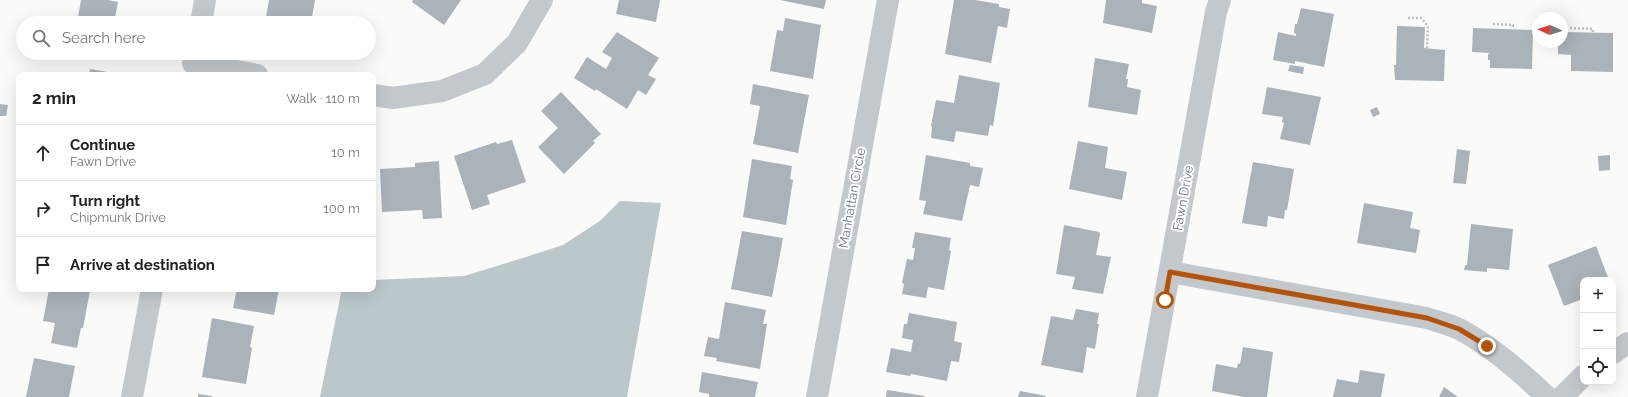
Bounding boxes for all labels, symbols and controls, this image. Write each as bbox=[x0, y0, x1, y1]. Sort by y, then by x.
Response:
north arrow bbox=[1532, 12, 1568, 48]
search box bbox=[16, 16, 376, 60]
icon: search bbox=[30, 27, 52, 49]
text: Search here bbox=[62, 29, 145, 47]
text: 2 min bbox=[32, 88, 76, 108]
text: Walk · 110 m bbox=[286, 91, 360, 106]
text: Continue bbox=[70, 136, 135, 154]
icon: ahead bbox=[32, 142, 54, 164]
text: 10 m bbox=[331, 145, 360, 160]
street label: Manhattan Circle bbox=[836, 146, 868, 249]
text: Fawn Drive bbox=[70, 154, 136, 169]
street label: Fawn Drive bbox=[1170, 164, 1196, 232]
text: Turn right bbox=[70, 192, 140, 210]
icon: right bbox=[32, 198, 54, 220]
text: 100 m bbox=[323, 201, 360, 216]
text: Chipmunk Drive bbox=[70, 210, 166, 225]
icon: arrive bbox=[32, 254, 54, 276]
text: Arrive at destination bbox=[70, 256, 215, 274]
map controls bbox=[1580, 277, 1616, 385]
button: + bbox=[1580, 277, 1616, 313]
route start bbox=[1156, 291, 1174, 309]
button: − bbox=[1580, 313, 1616, 349]
route end bbox=[1478, 337, 1496, 355]
button: locate bbox=[1580, 349, 1616, 385]

